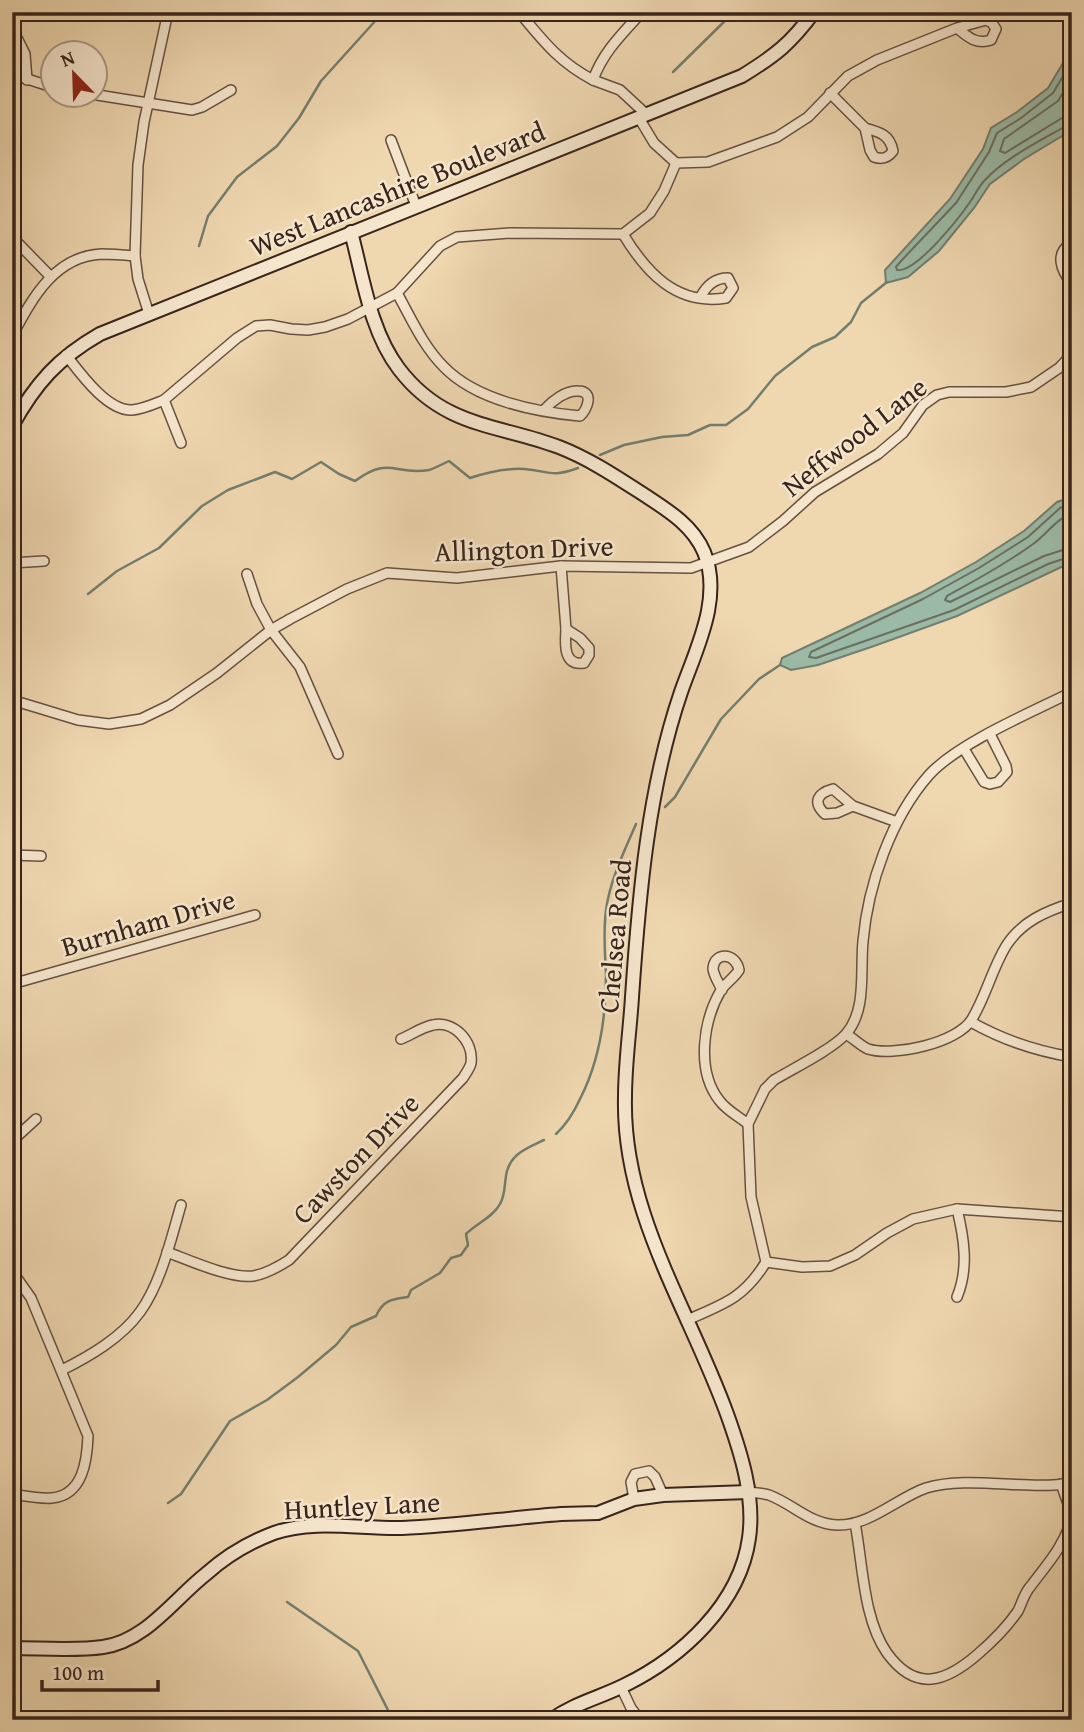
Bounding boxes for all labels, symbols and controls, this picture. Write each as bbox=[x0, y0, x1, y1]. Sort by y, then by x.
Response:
north arrow bbox=[38, 38, 108, 108]
text: N bbox=[56, 43, 79, 74]
street label: West Lancashire Boulevard bbox=[243, 110, 551, 266]
street label: Neffwood Lane bbox=[773, 366, 935, 506]
street label: Allington Drive bbox=[434, 524, 614, 572]
street label: Chelsea Road bbox=[587, 857, 641, 1015]
street label: Burnham Drive bbox=[56, 878, 240, 966]
street label: Cawston Drive bbox=[282, 1083, 428, 1233]
street label: Huntley Lane bbox=[283, 1480, 441, 1530]
scale bar bbox=[42, 1648, 158, 1692]
text: 100 m bbox=[52, 1657, 104, 1688]

